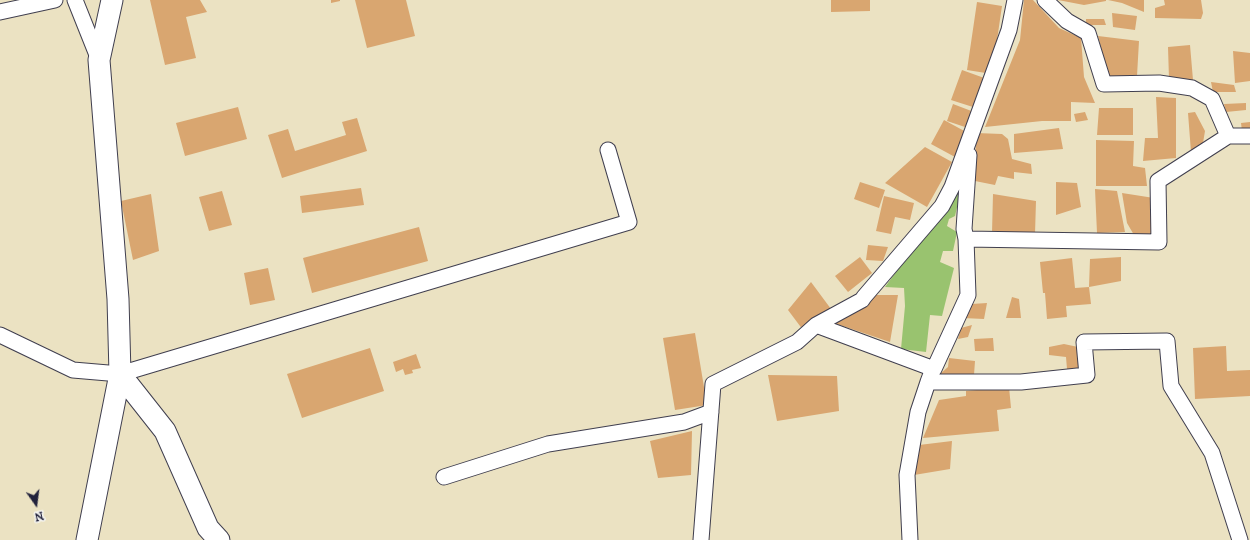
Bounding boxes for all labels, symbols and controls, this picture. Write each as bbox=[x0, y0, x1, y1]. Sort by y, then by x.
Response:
north arrow bbox=[16, 484, 56, 524]
text: N bbox=[33, 508, 45, 524]

